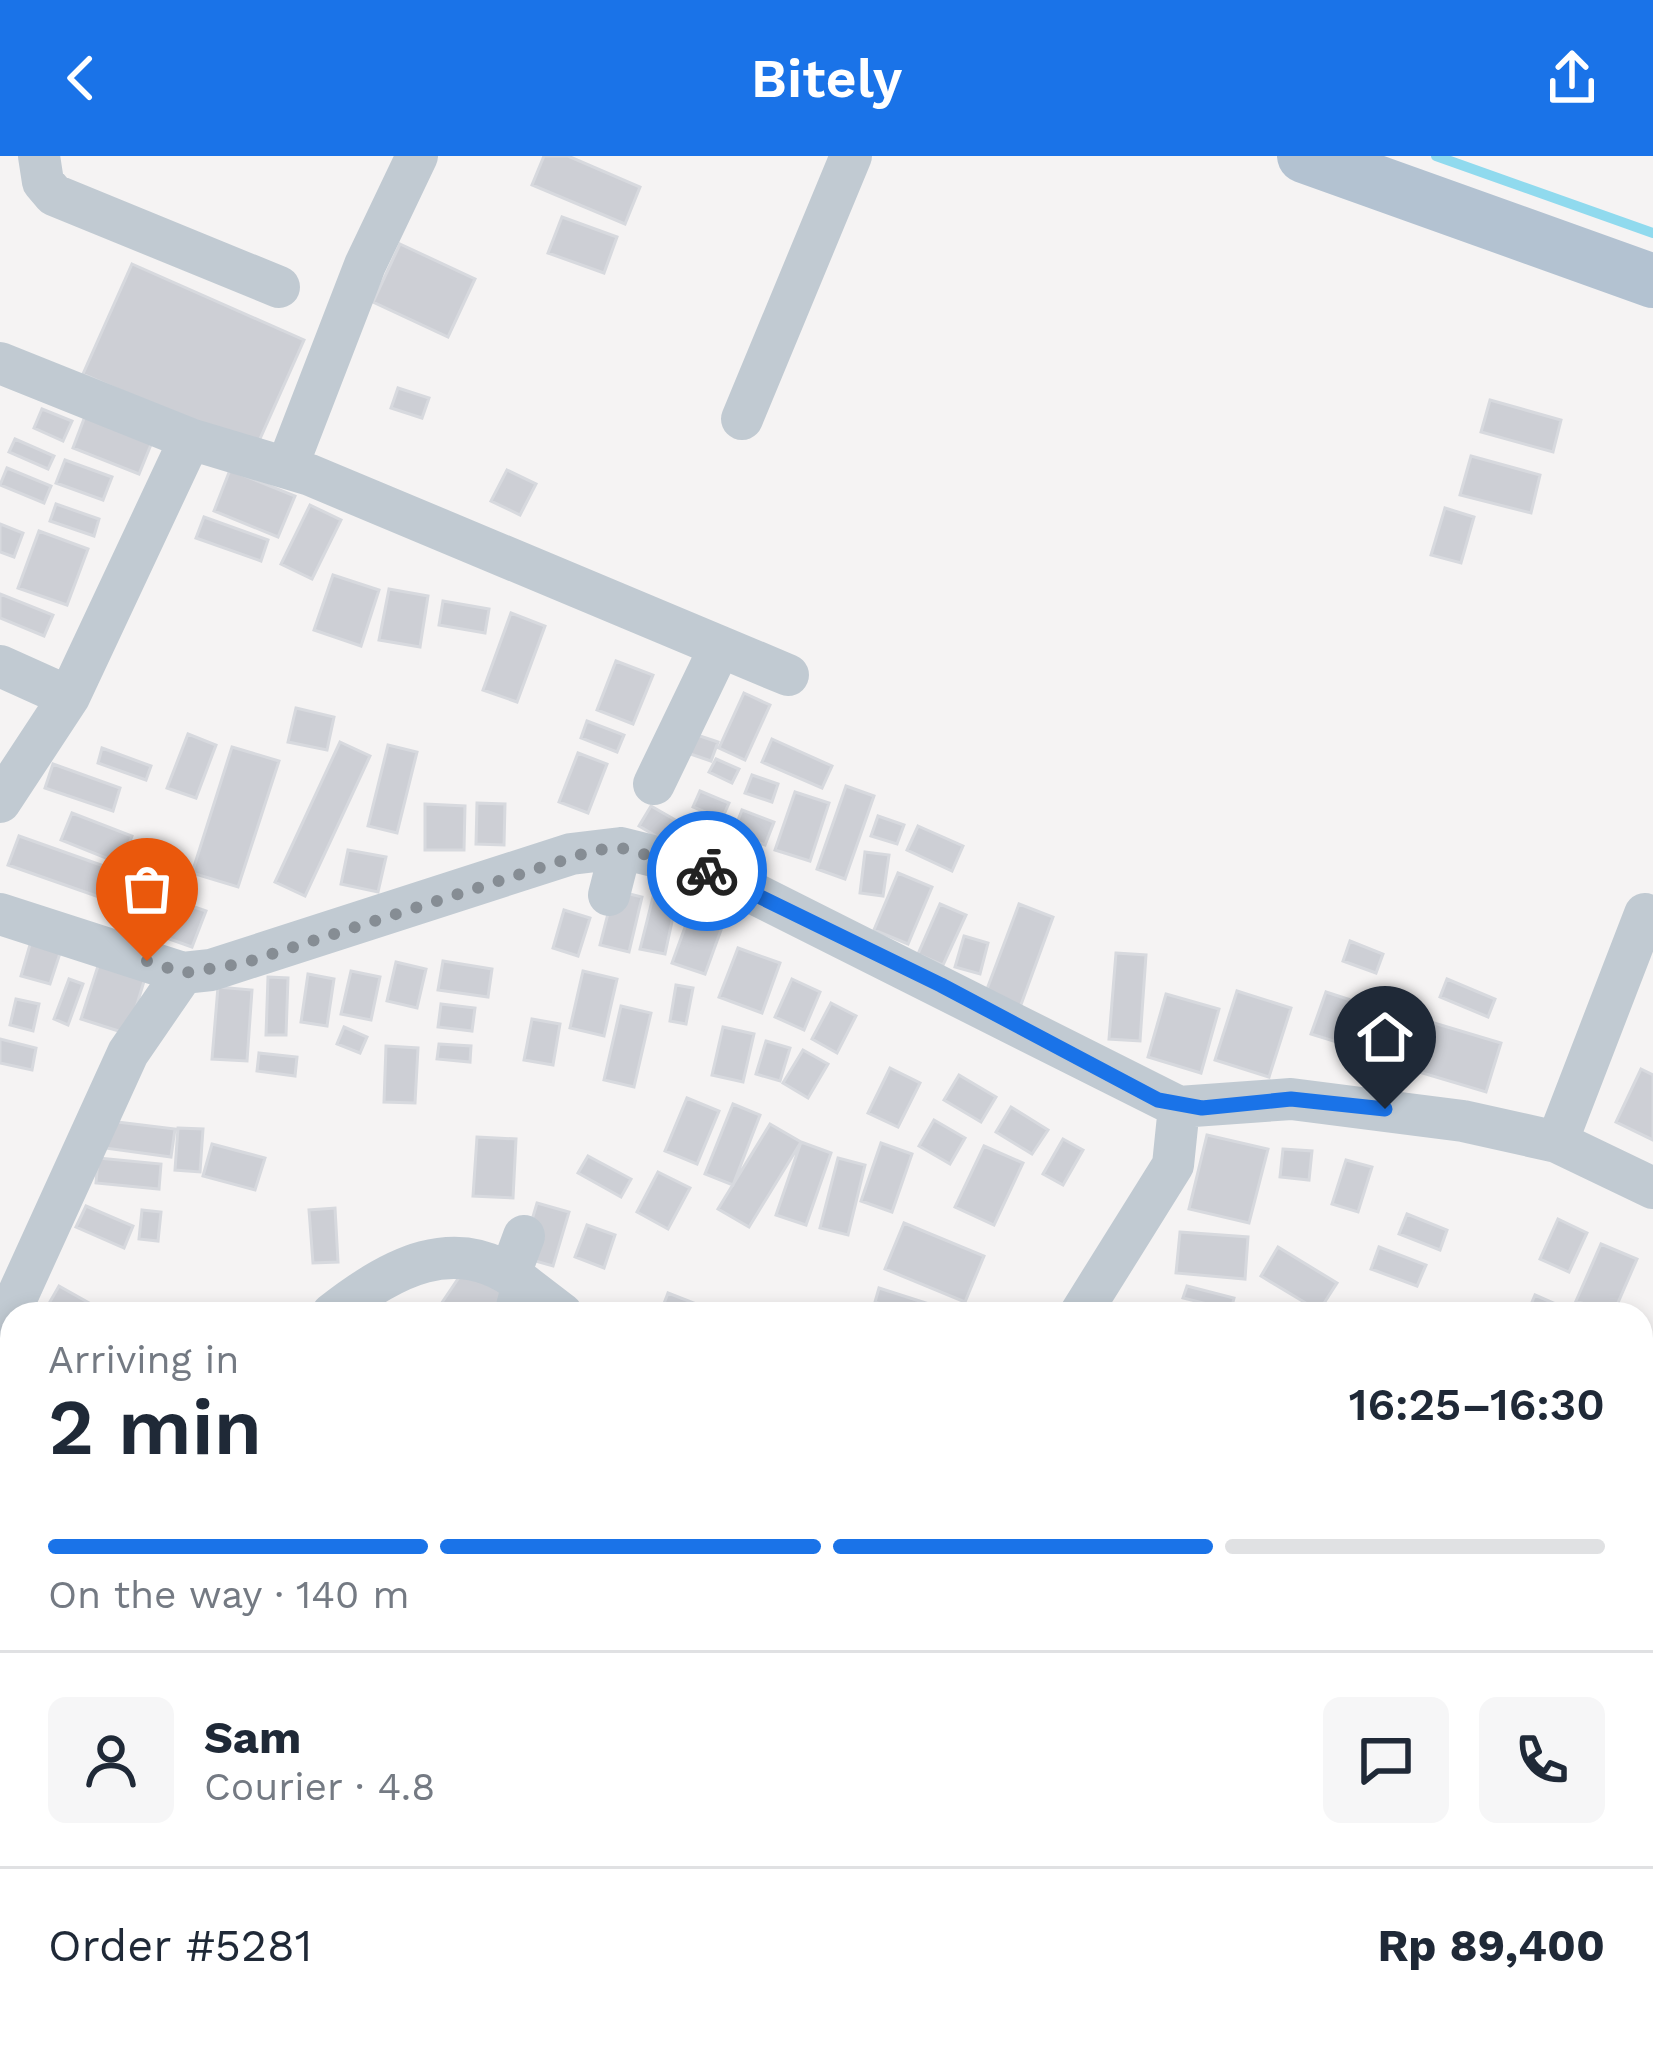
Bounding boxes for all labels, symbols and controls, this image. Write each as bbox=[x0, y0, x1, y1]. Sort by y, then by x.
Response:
icon: back bbox=[48, 45, 114, 111]
icon: share bbox=[1539, 45, 1605, 111]
text: Bitely bbox=[751, 47, 902, 110]
courier bbox=[647, 811, 767, 931]
pin bbox=[96, 838, 198, 961]
icon: bike bbox=[674, 838, 740, 904]
icon: bag bbox=[114, 856, 180, 922]
pin bbox=[1334, 986, 1436, 1109]
icon: home bbox=[1352, 1004, 1418, 1070]
text: Arriving in bbox=[48, 1337, 239, 1382]
text: 16:25–16:30 bbox=[1349, 1378, 1605, 1431]
text: 2 min bbox=[48, 1381, 262, 1473]
text: On the way · 140 m bbox=[48, 1572, 410, 1617]
button: person bbox=[48, 1697, 174, 1823]
button: chat bbox=[1323, 1697, 1449, 1823]
button: phone bbox=[1479, 1697, 1605, 1823]
text: Sam bbox=[204, 1711, 301, 1764]
text: Courier · 4.8 bbox=[204, 1764, 435, 1809]
text: Order #5281 bbox=[48, 1919, 312, 1972]
text: Rp 89,400 bbox=[1377, 1919, 1605, 1972]

